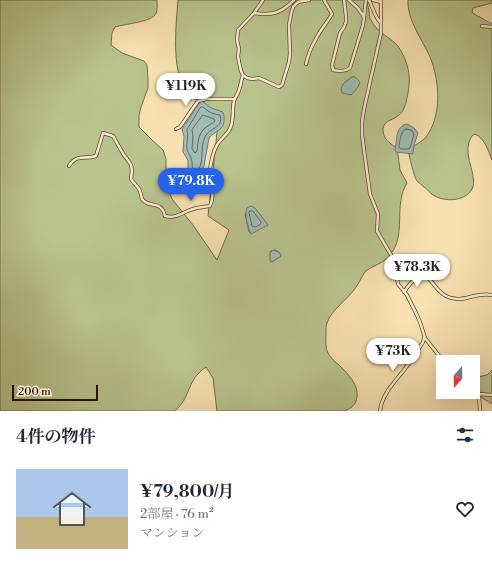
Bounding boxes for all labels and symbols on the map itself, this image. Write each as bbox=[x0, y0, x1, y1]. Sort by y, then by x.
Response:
pin: ¥119K bbox=[158, 73, 214, 107]
pin: ¥79.8K bbox=[158, 168, 224, 202]
pin: ¥78.3K bbox=[384, 254, 450, 288]
pin: ¥73K bbox=[369, 338, 417, 372]
north arrow bbox=[436, 355, 480, 399]
scale bar bbox=[12, 383, 98, 402]

